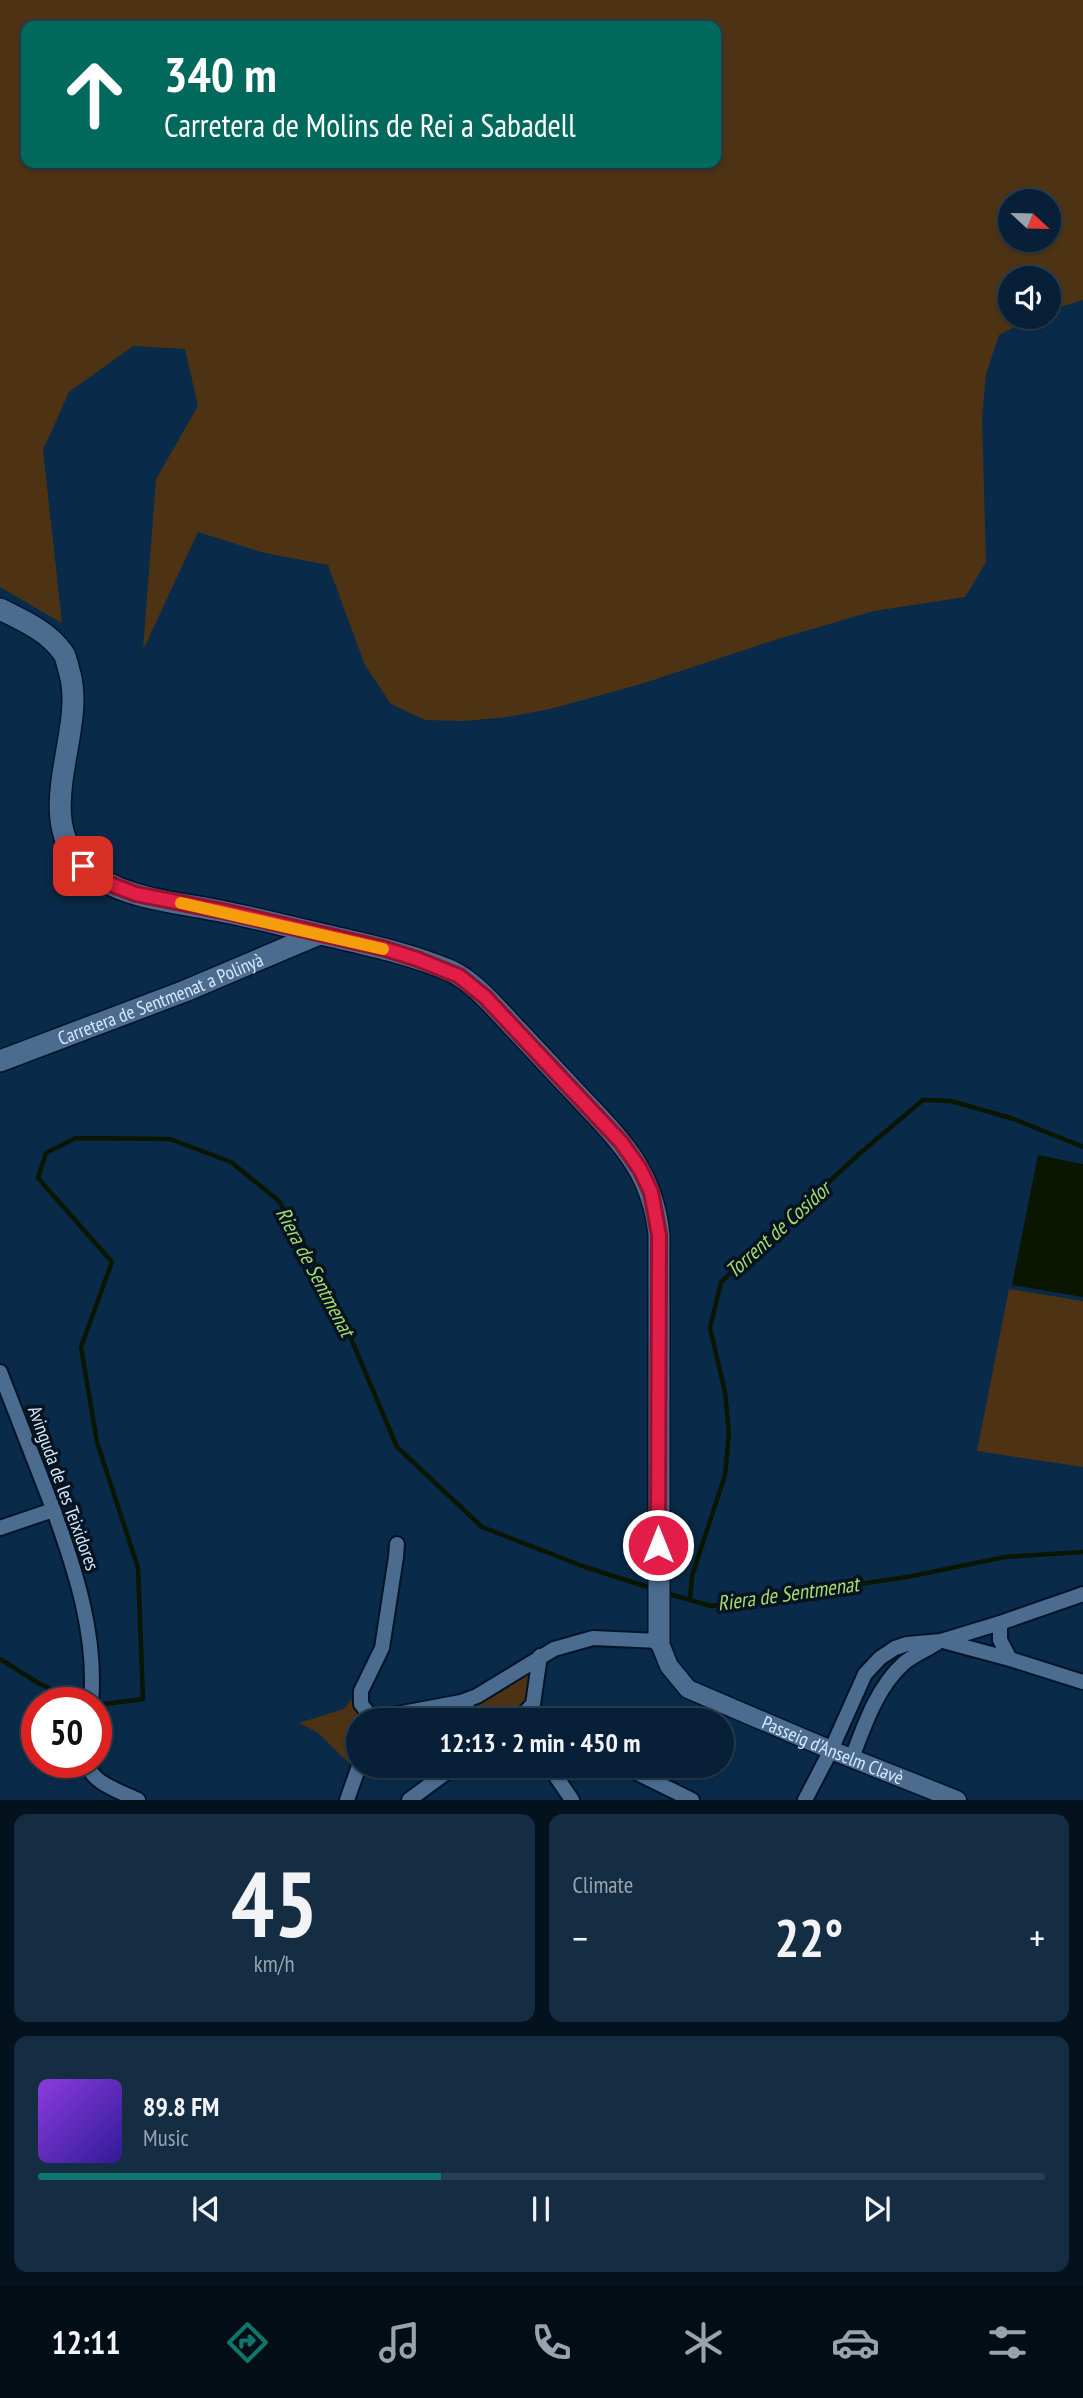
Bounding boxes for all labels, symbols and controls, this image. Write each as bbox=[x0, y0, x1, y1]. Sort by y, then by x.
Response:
text: 340 m bbox=[164, 42, 277, 106]
icon: ahead bbox=[49, 49, 140, 140]
text: Carretera de Molins de Rei a Sabadell bbox=[164, 104, 576, 146]
north arrow bbox=[998, 189, 1060, 252]
map controls bbox=[998, 189, 1061, 329]
button: sound bbox=[998, 266, 1061, 329]
pin bbox=[53, 836, 113, 896]
icon: arrive bbox=[64, 847, 102, 885]
street label: Carretera de Sentmenat a Polinyà bbox=[54, 947, 267, 1050]
water label: Torrent de Cosidor bbox=[720, 1173, 838, 1284]
water label: Riera de Sentmenat bbox=[270, 1203, 362, 1343]
street label: Avinguda de les Teixidores bbox=[23, 1402, 105, 1574]
position arrow bbox=[621, 1508, 695, 1582]
water label: Riera de Sentmenat bbox=[715, 1570, 863, 1617]
speed limit sign: 50 bbox=[21, 1687, 112, 1778]
street label: Passeig d'Anselm Clavè bbox=[758, 1710, 907, 1790]
text: 12:13 · 2 min · 450 m bbox=[440, 1726, 640, 1759]
text: 45 bbox=[231, 1844, 318, 1962]
text: Climate bbox=[573, 1870, 633, 1899]
text: 22° bbox=[774, 1904, 843, 1971]
text: − bbox=[573, 1913, 588, 1962]
text: + bbox=[1029, 1913, 1045, 1962]
text: km/h bbox=[254, 1949, 295, 1978]
text: 89.8 FM bbox=[143, 2090, 219, 2123]
text: Music bbox=[143, 2123, 189, 2152]
icon: previous bbox=[187, 2190, 225, 2228]
icon: pause bbox=[522, 2190, 560, 2228]
icon: next bbox=[858, 2190, 896, 2228]
icon: directions bbox=[223, 2318, 272, 2367]
icon: music bbox=[375, 2318, 424, 2367]
icon: phone bbox=[527, 2318, 576, 2367]
icon: climate bbox=[679, 2318, 728, 2367]
icon: car bbox=[831, 2318, 880, 2367]
icon: filters bbox=[983, 2318, 1032, 2367]
text: 12:11 bbox=[51, 2321, 121, 2363]

